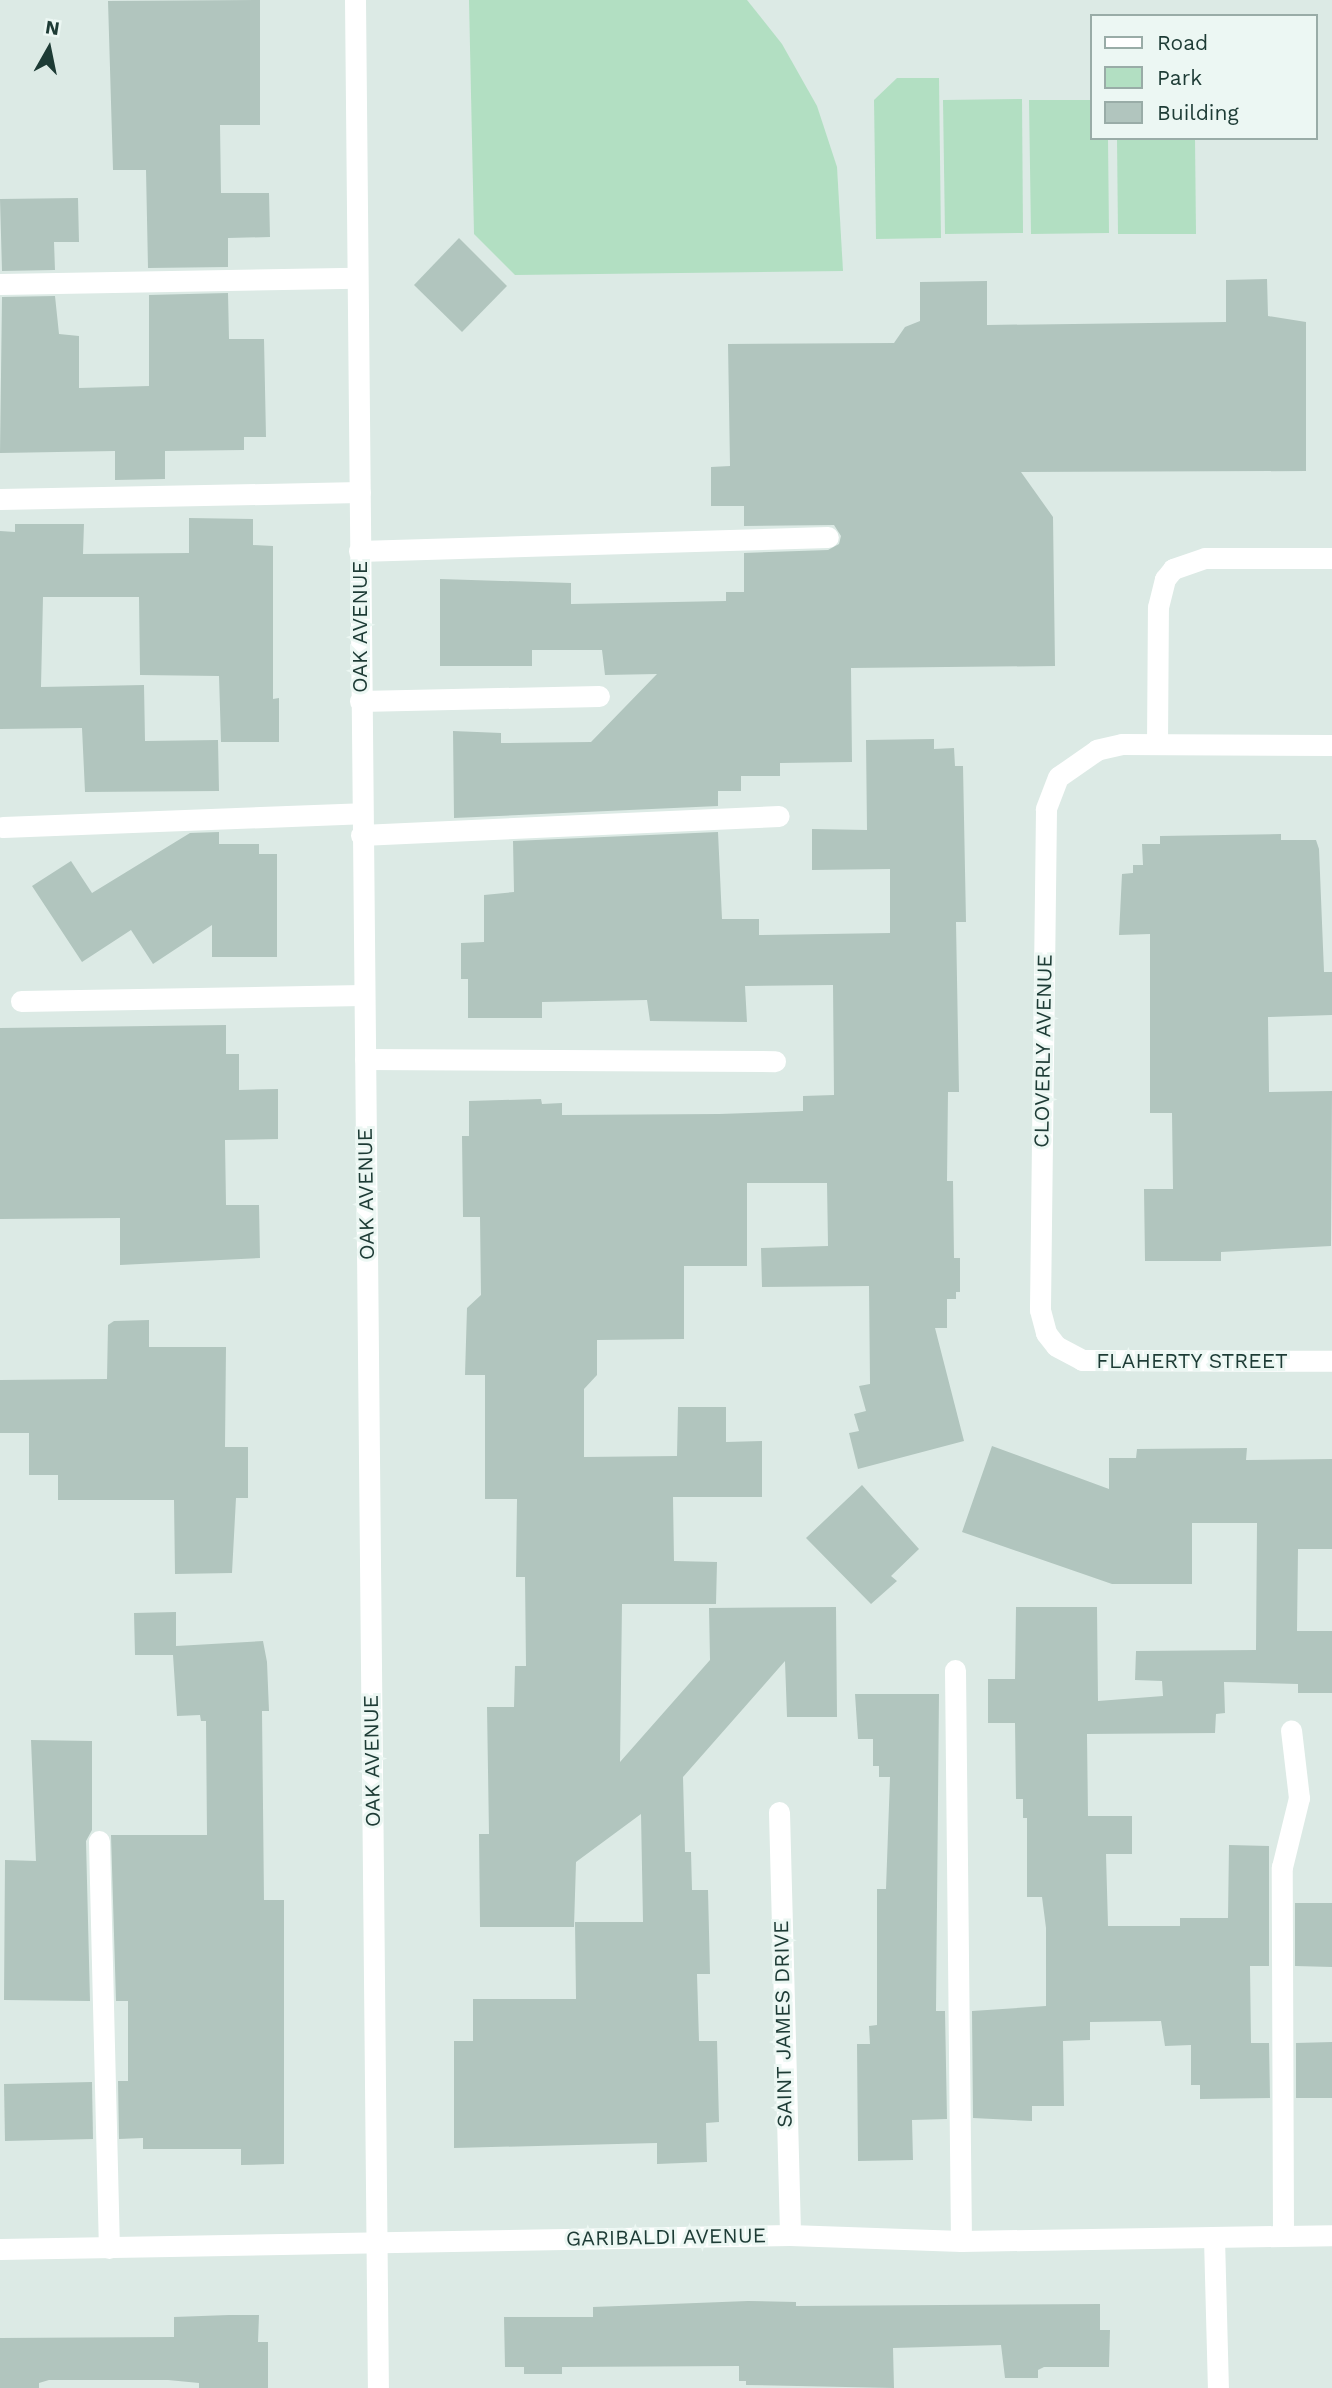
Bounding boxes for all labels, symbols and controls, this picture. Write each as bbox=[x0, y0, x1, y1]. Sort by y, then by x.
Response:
north arrow bbox=[14, 14, 84, 84]
legend bbox=[1090, 14, 1318, 140]
text: N bbox=[44, 15, 61, 40]
text: Road bbox=[1157, 30, 1208, 55]
text: Park bbox=[1157, 65, 1202, 90]
text: Building bbox=[1157, 100, 1239, 125]
street label: OAK AVENUE bbox=[347, 560, 373, 694]
street label: CLOVERLY AVENUE bbox=[1029, 953, 1057, 1149]
street label: OAK AVENUE bbox=[352, 1127, 380, 1261]
street label: FLAHERTY STREET bbox=[1096, 1348, 1288, 1374]
street label: OAK AVENUE bbox=[358, 1694, 386, 1828]
street label: SAINT JAMES DRIVE bbox=[769, 1920, 797, 2128]
street label: GARIBALDI AVENUE bbox=[565, 2223, 767, 2251]

